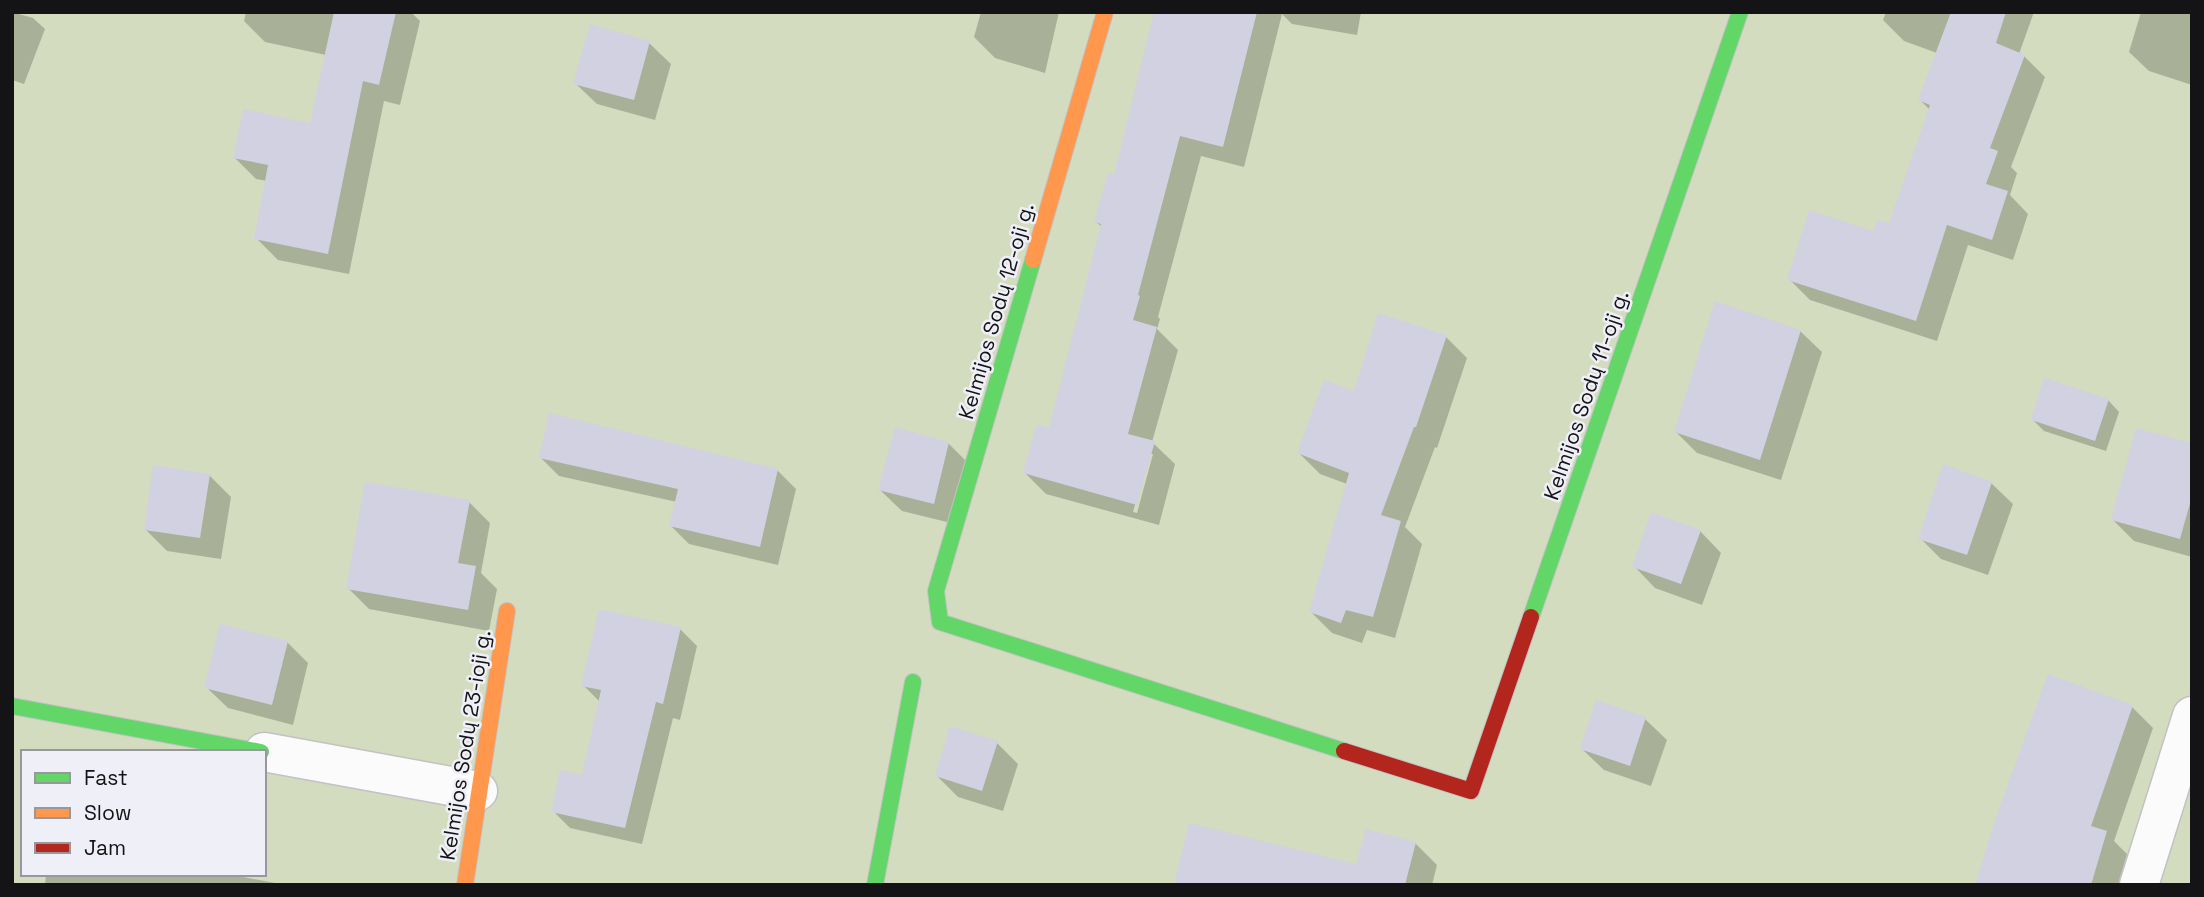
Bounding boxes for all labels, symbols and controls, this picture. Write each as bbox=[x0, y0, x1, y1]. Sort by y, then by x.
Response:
street label: Kelmijos Sodų 12-oji g. bbox=[952, 200, 1040, 422]
street label: Kelmijos Sodų 11-oji g. bbox=[1537, 287, 1635, 503]
street label: Kelmijos Sodų 23-ioji g. bbox=[433, 628, 497, 862]
legend bbox=[21, 750, 266, 876]
text: Fast bbox=[84, 764, 128, 791]
text: Slow bbox=[84, 799, 132, 826]
text: Jam bbox=[84, 834, 126, 861]

